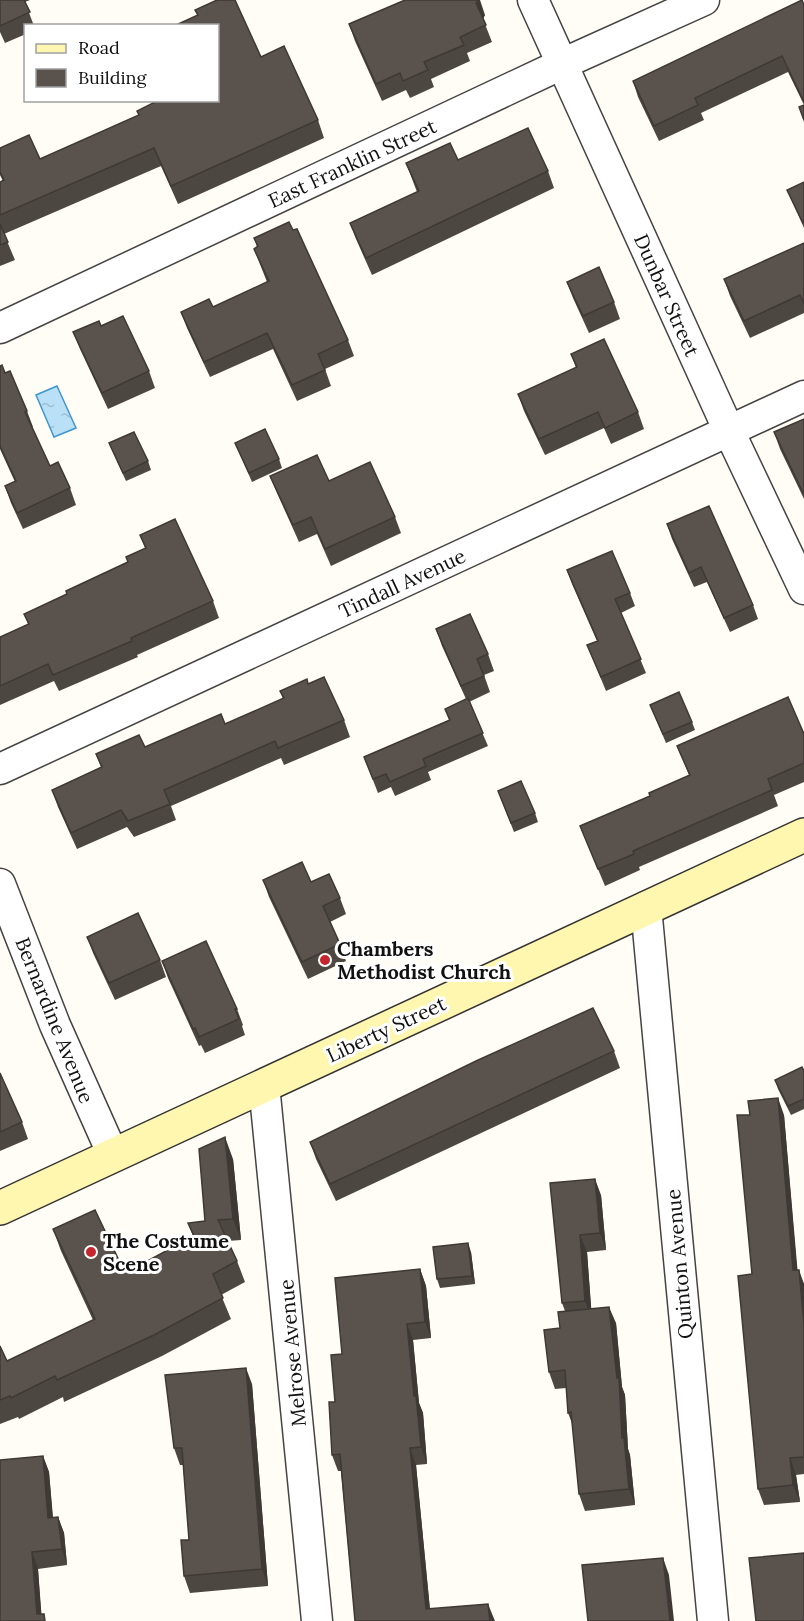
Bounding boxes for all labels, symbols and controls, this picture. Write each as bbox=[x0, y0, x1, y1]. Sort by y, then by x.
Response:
legend bbox=[24, 24, 219, 102]
text: Road bbox=[78, 36, 120, 59]
text: Building bbox=[78, 66, 148, 89]
street label: East Franklin Street bbox=[264, 113, 440, 213]
street label: Dunbar Street bbox=[629, 230, 705, 360]
street label: Tindall Avenue bbox=[335, 543, 469, 623]
street label: Bernardine Avenue bbox=[10, 933, 100, 1107]
place label: Chambers Methodist Church bbox=[337, 936, 512, 984]
marker: Chambers Methodist Church bbox=[318, 953, 332, 967]
street label: Liberty Street bbox=[322, 990, 450, 1068]
street label: Quinton Avenue bbox=[660, 1188, 698, 1340]
place label: The Costume Scene bbox=[103, 1228, 229, 1276]
marker: The Costume Scene bbox=[84, 1245, 98, 1259]
street label: Melrose Avenue bbox=[273, 1278, 311, 1428]

